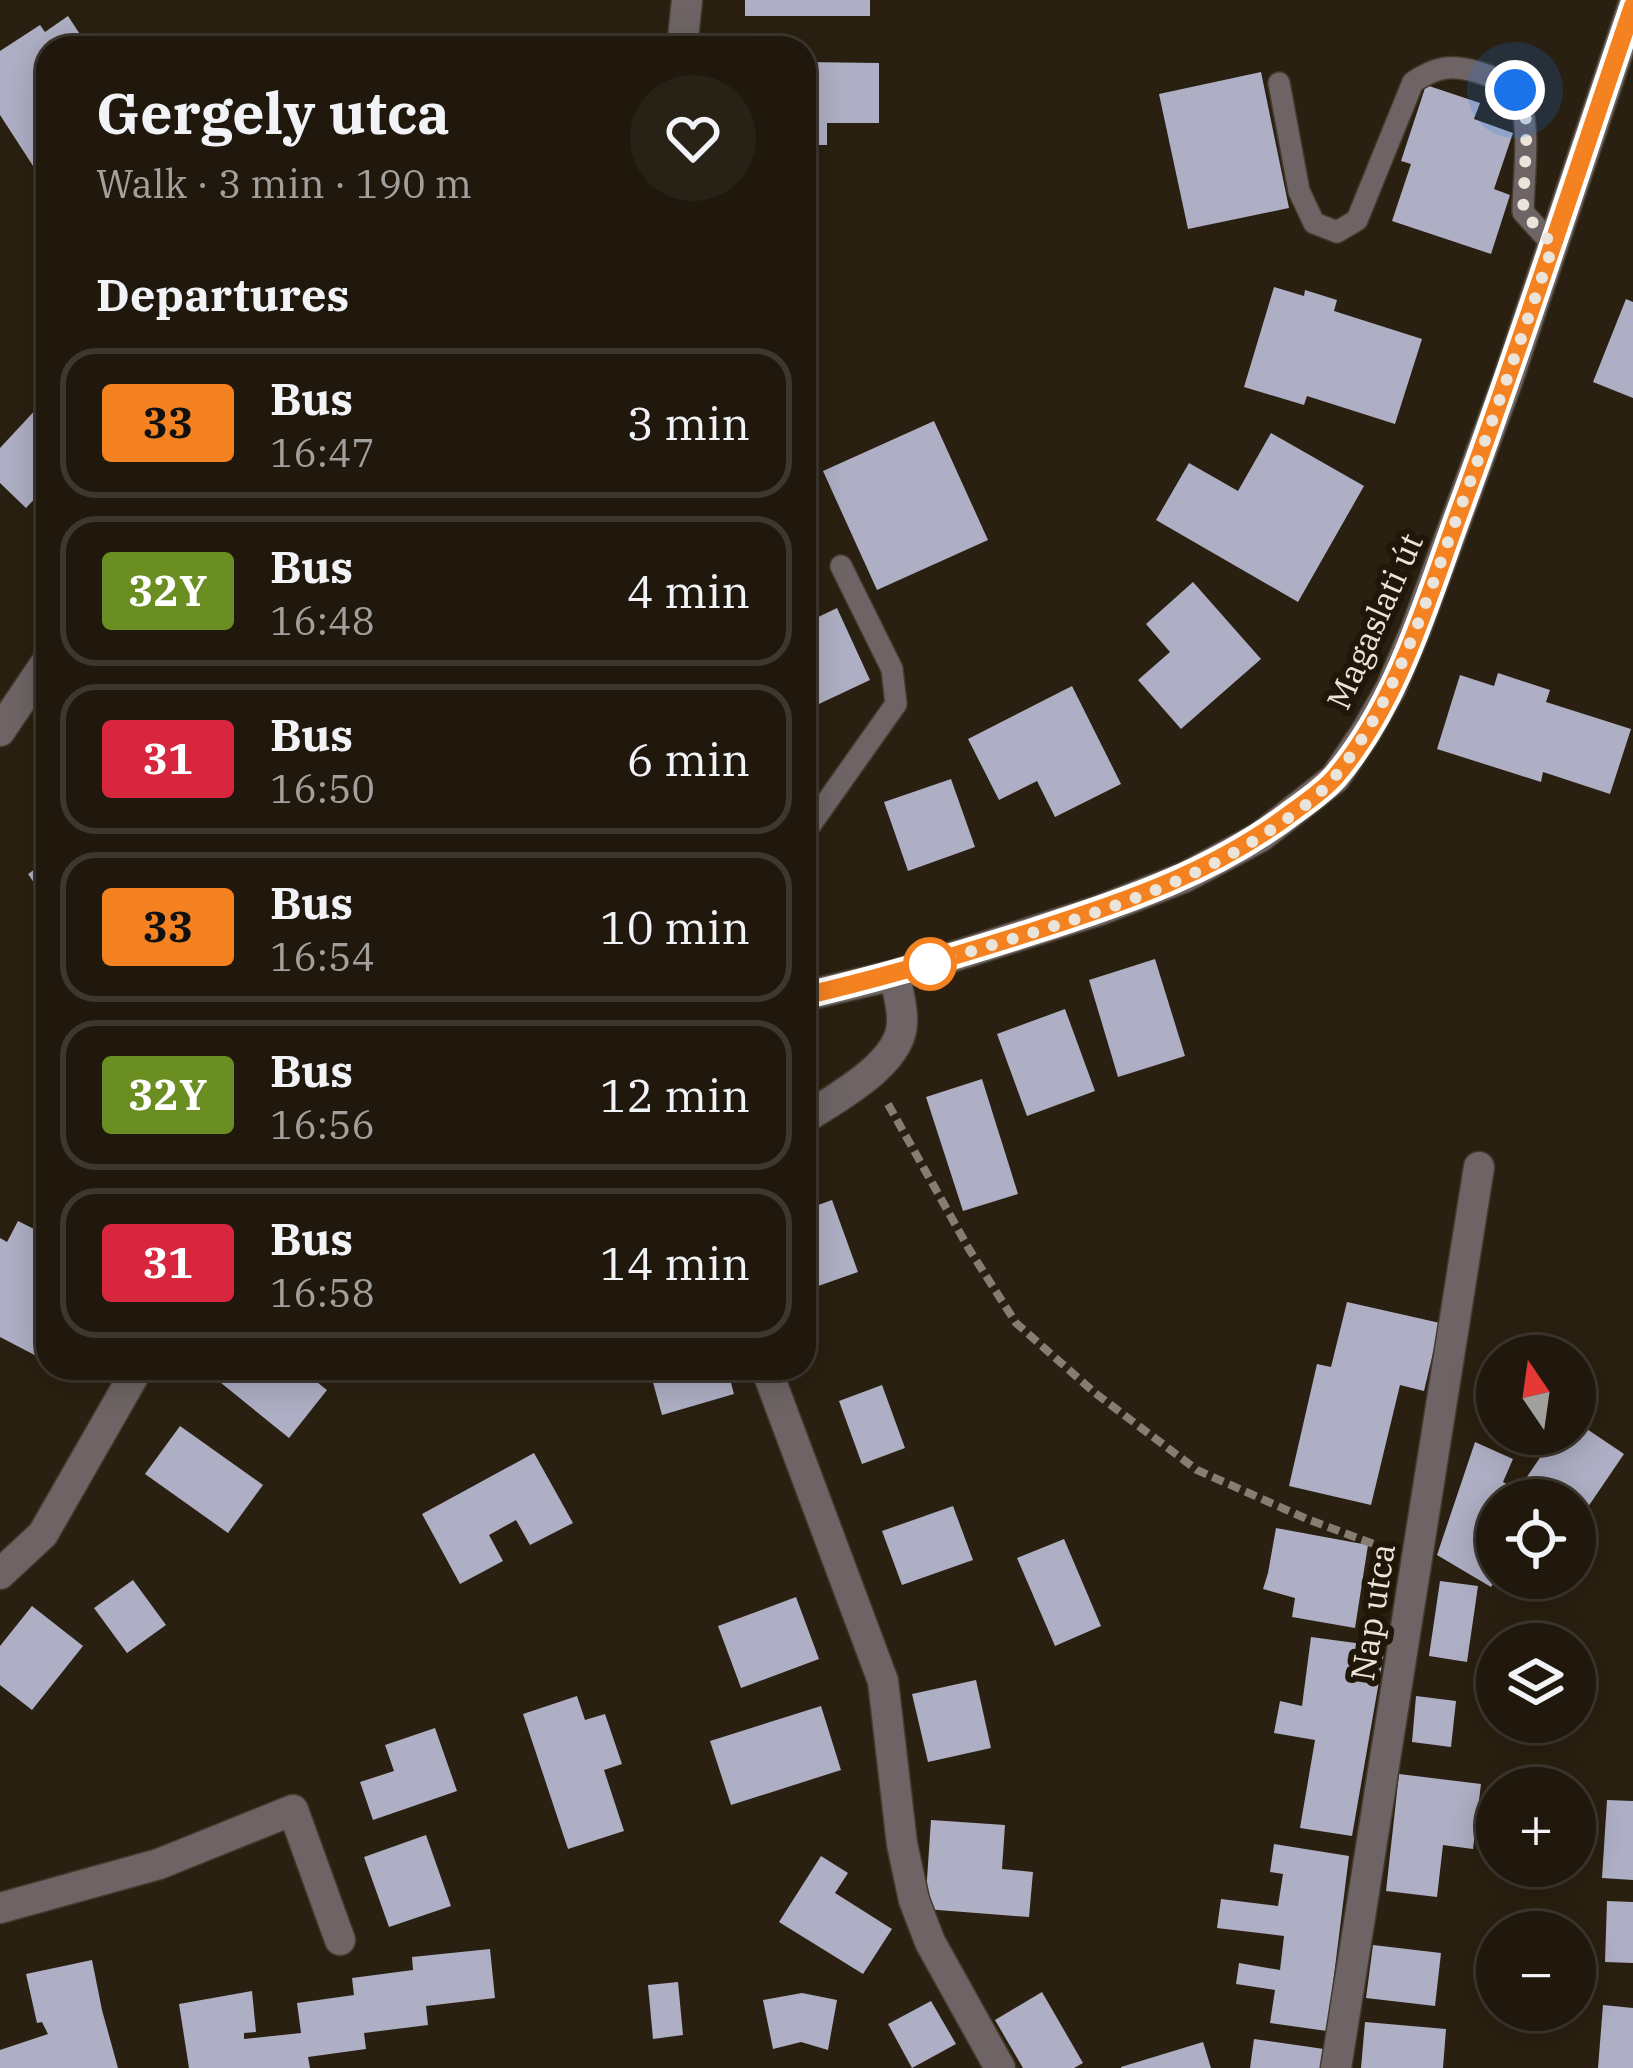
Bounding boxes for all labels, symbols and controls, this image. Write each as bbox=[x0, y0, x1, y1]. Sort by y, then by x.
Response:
your location bbox=[1485, 60, 1545, 120]
button: heart bbox=[630, 75, 756, 201]
text: Gergely utca bbox=[96, 76, 450, 150]
text: Walk · 3 min · 190 m bbox=[96, 158, 472, 209]
text: Departures bbox=[96, 265, 349, 323]
text: Bus bbox=[270, 369, 353, 427]
text: 3 min bbox=[627, 394, 750, 452]
text: 33 bbox=[143, 395, 193, 450]
text: 16:47 bbox=[270, 427, 375, 478]
street label: Magaslati út bbox=[1316, 526, 1432, 716]
text: Bus bbox=[270, 537, 353, 595]
text: 4 min bbox=[627, 562, 750, 620]
text: 32Y bbox=[128, 563, 208, 618]
text: 16:48 bbox=[270, 595, 375, 646]
text: Bus bbox=[270, 705, 353, 763]
text: 6 min bbox=[627, 730, 750, 788]
text: 31 bbox=[143, 731, 193, 786]
text: 16:50 bbox=[270, 763, 375, 814]
text: Bus bbox=[270, 873, 353, 931]
text: 10 min bbox=[600, 898, 750, 956]
text: 33 bbox=[143, 899, 193, 954]
text: 16:54 bbox=[270, 931, 375, 982]
unlabelled marker bbox=[905, 939, 955, 989]
text: Bus bbox=[270, 1041, 353, 1099]
text: 12 min bbox=[600, 1066, 750, 1124]
text: 32Y bbox=[128, 1067, 208, 1122]
text: 16:56 bbox=[270, 1099, 375, 1150]
text: Bus bbox=[270, 1209, 353, 1267]
text: 14 min bbox=[600, 1234, 750, 1292]
text: 31 bbox=[143, 1235, 193, 1290]
text: 16:58 bbox=[270, 1267, 375, 1318]
north arrow bbox=[1476, 1335, 1596, 1455]
map controls bbox=[1476, 1335, 1596, 2031]
button: locate bbox=[1476, 1479, 1596, 1599]
street label: Nap utca bbox=[1340, 1540, 1404, 1684]
button: layers bbox=[1476, 1623, 1596, 1743]
button: + bbox=[1476, 1767, 1596, 1887]
button: − bbox=[1476, 1911, 1596, 2031]

